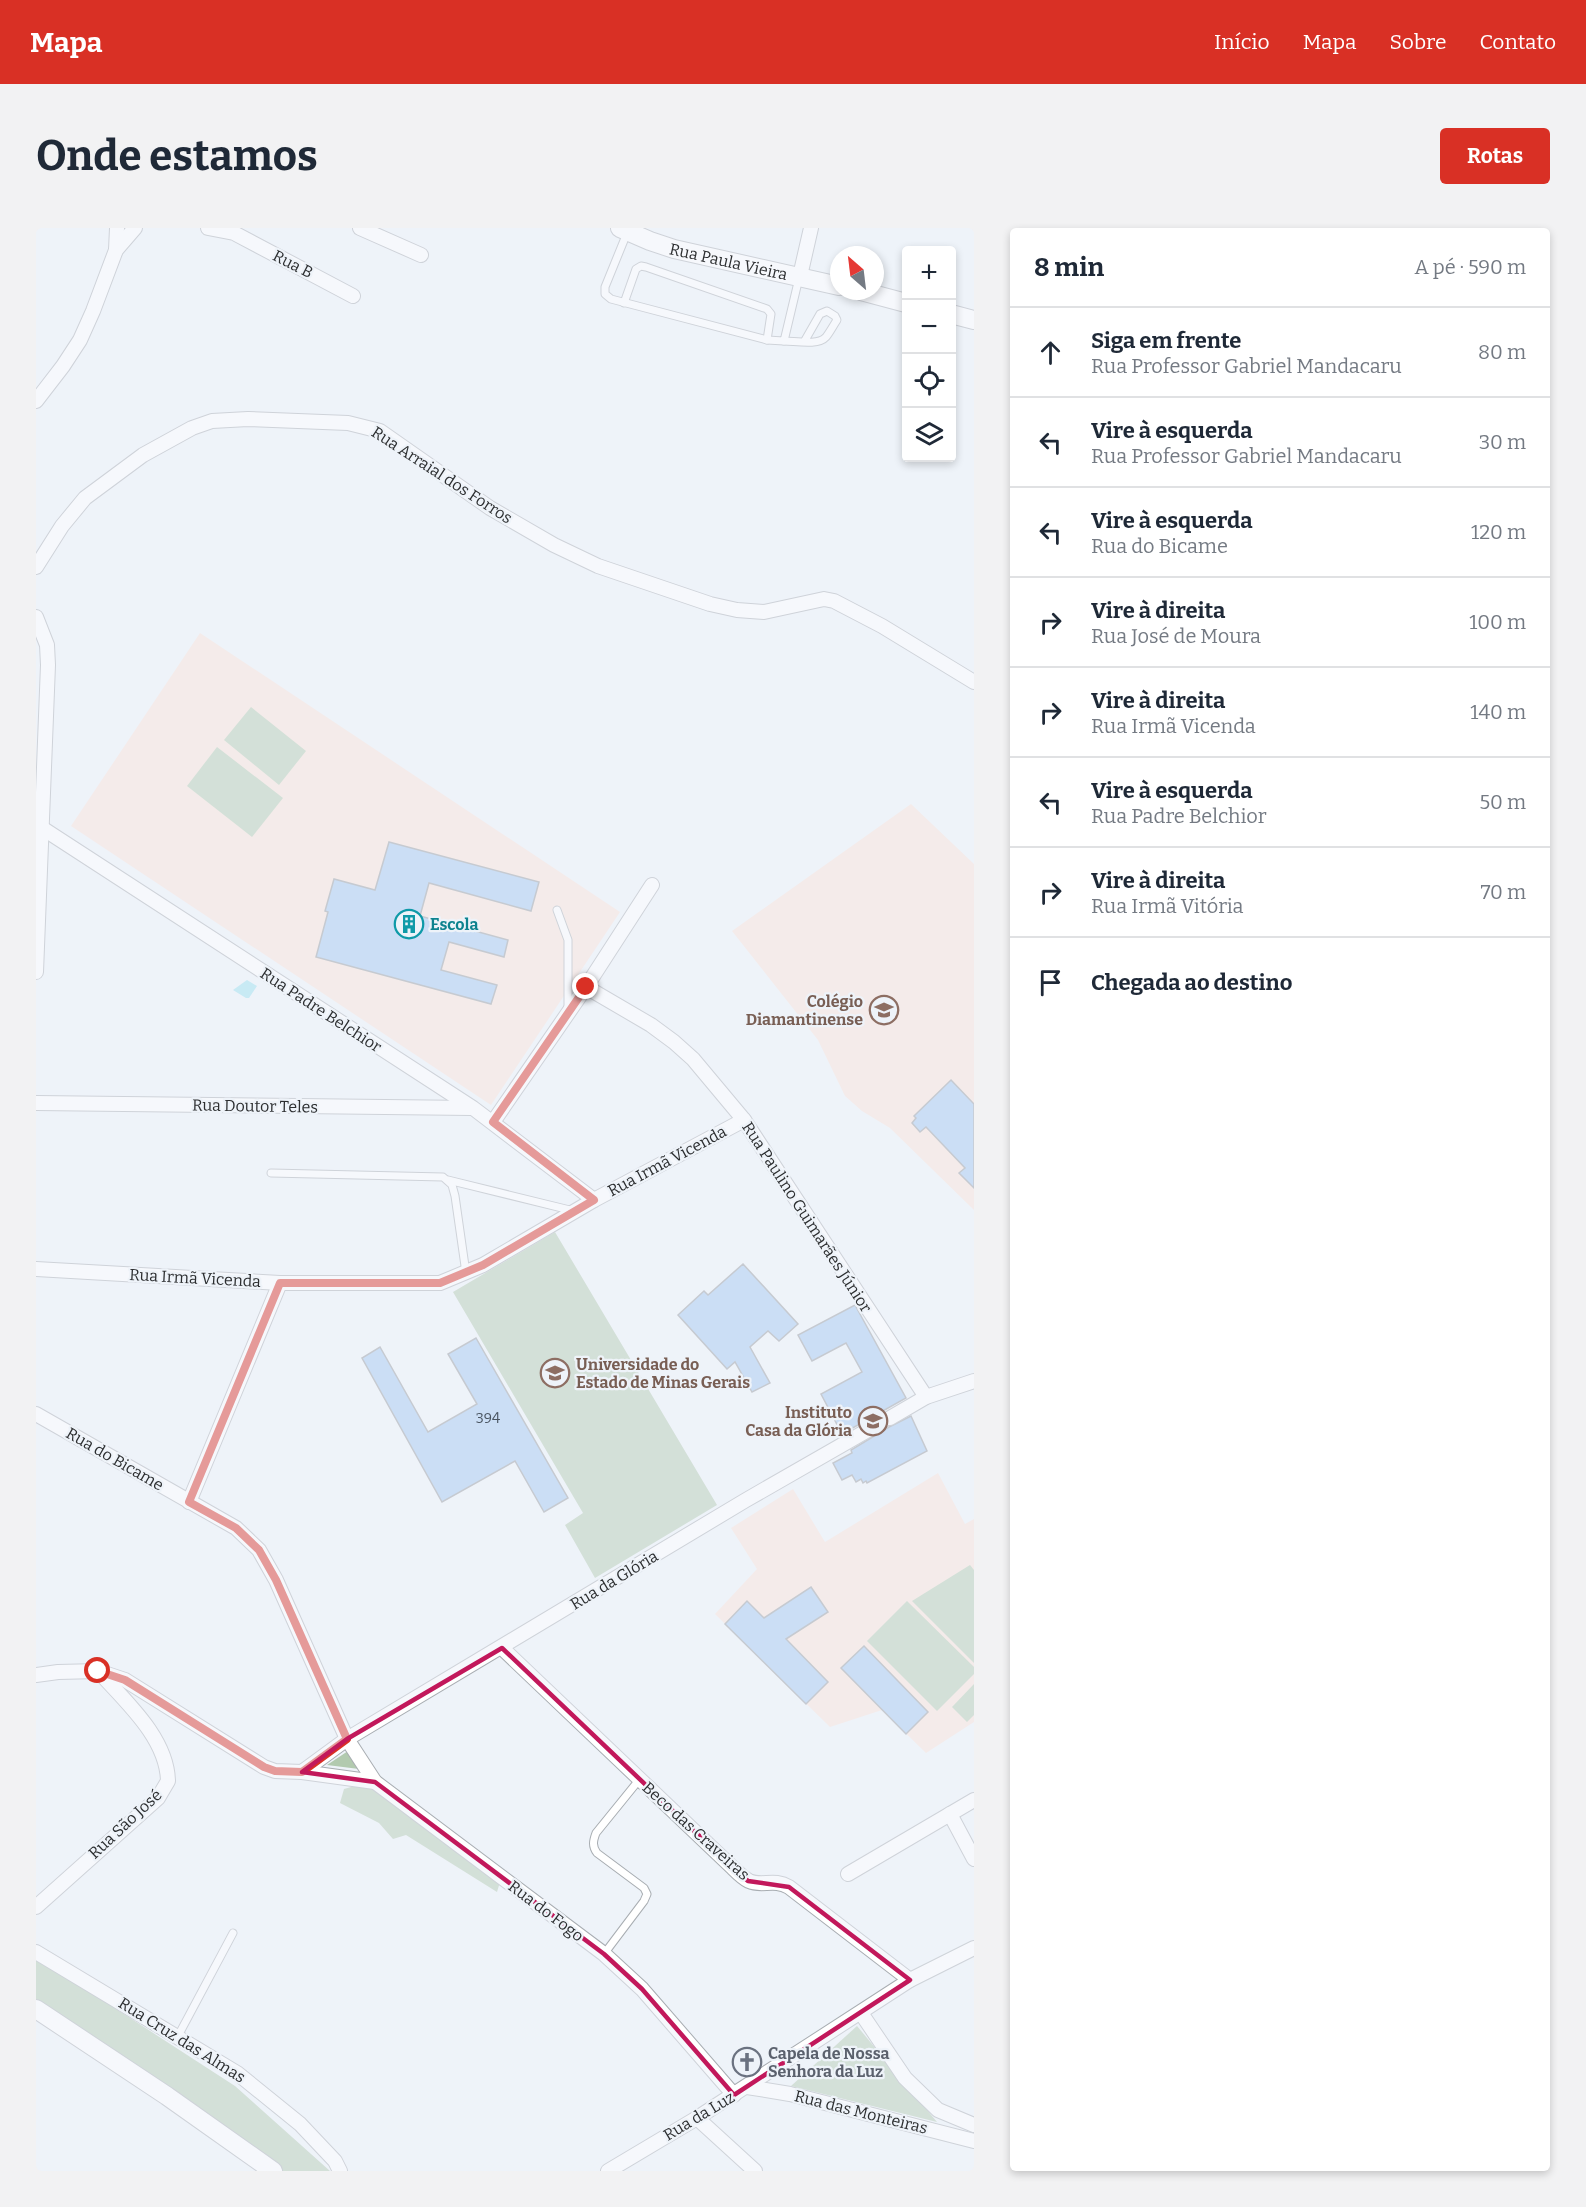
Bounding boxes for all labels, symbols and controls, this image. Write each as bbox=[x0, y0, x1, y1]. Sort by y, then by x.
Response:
text: Mapa bbox=[30, 26, 103, 59]
text: Início bbox=[1214, 29, 1270, 55]
text: Mapa bbox=[1303, 29, 1357, 55]
text: Sobre bbox=[1390, 29, 1446, 55]
text: Contato bbox=[1479, 29, 1556, 55]
button: Rotas bbox=[1440, 128, 1550, 184]
text: Onde estamos bbox=[36, 131, 318, 181]
street label: Rua Paula Vieira bbox=[668, 239, 790, 284]
street label: Rua B bbox=[270, 246, 316, 282]
north arrow bbox=[830, 246, 884, 300]
map controls bbox=[902, 246, 956, 462]
button: + bbox=[902, 246, 956, 300]
text: 8 min bbox=[1034, 252, 1104, 283]
text: A pé · 590 m bbox=[1415, 255, 1526, 279]
button: − bbox=[902, 300, 956, 354]
text: Siga em frente bbox=[1091, 327, 1241, 354]
icon: ahead bbox=[1034, 336, 1067, 369]
text: 80 m bbox=[1478, 340, 1526, 364]
button: locate bbox=[902, 354, 956, 408]
text: Rua Professor Gabriel Mandacaru bbox=[1091, 354, 1402, 378]
button: layers bbox=[902, 408, 956, 462]
text: Vire à esquerda bbox=[1091, 417, 1252, 444]
street label: Rua Arraial dos Forros bbox=[368, 422, 516, 528]
icon: left bbox=[1034, 426, 1067, 459]
text: 30 m bbox=[1479, 430, 1526, 454]
text: Rua Professor Gabriel Mandacaru bbox=[1091, 444, 1402, 468]
text: Vire à esquerda bbox=[1091, 507, 1252, 534]
icon: left bbox=[1034, 516, 1067, 549]
text: 120 m bbox=[1471, 520, 1526, 544]
text: Rua do Bicame bbox=[1091, 534, 1228, 558]
text: Vire à direita bbox=[1091, 597, 1225, 624]
icon: right bbox=[1034, 606, 1067, 639]
text: 100 m bbox=[1469, 610, 1526, 634]
text: Rua José de Moura bbox=[1091, 624, 1261, 648]
text: Vire à direita bbox=[1091, 687, 1225, 714]
icon: right bbox=[1034, 696, 1067, 729]
text: 140 m bbox=[1470, 700, 1526, 724]
text: Rua Irmã Vicenda bbox=[1091, 714, 1256, 738]
text: Vire à esquerda bbox=[1091, 777, 1252, 804]
icon: left bbox=[1034, 786, 1067, 819]
text: 50 m bbox=[1479, 790, 1526, 814]
text: Rua Padre Belchior bbox=[1091, 804, 1267, 828]
text: Vire à direita bbox=[1091, 867, 1225, 894]
icon: right bbox=[1034, 876, 1067, 909]
text: 70 m bbox=[1480, 880, 1526, 904]
text: Rua Irmã Vitória bbox=[1091, 894, 1243, 918]
building icon: Escola bbox=[393, 908, 425, 940]
place label: Escola bbox=[430, 915, 478, 934]
street label: Rua Padre Belchior bbox=[257, 964, 385, 1056]
icon: arrive bbox=[1034, 966, 1067, 999]
text: Chegada ao destino bbox=[1091, 969, 1292, 996]
route end bbox=[572, 973, 598, 999]
place label: Colégio Diamantinense bbox=[746, 992, 863, 1029]
school or university icon: Colégio Diamantinense bbox=[868, 994, 900, 1026]
street label: Rua Doutor Teles bbox=[192, 1095, 318, 1117]
street label: Rua Paulino Guimarães Júnior bbox=[738, 1118, 876, 1316]
street label: Rua Irmã Vicenda bbox=[604, 1122, 730, 1200]
street label: Rua Irmã Vicenda bbox=[129, 1265, 262, 1291]
place label: Universidade do Estado de Minas Gerais bbox=[576, 1355, 750, 1392]
school or university icon: Universidade do Estado de Minas Gerais bbox=[539, 1357, 571, 1389]
place label: Instituto Casa da Glória bbox=[745, 1403, 852, 1440]
school or university icon: Instituto Casa da Glória bbox=[857, 1405, 889, 1437]
house number: 394 bbox=[476, 1410, 500, 1427]
street label: Rua do Bicame bbox=[63, 1423, 167, 1495]
street label: Rua da Glória bbox=[567, 1546, 662, 1614]
route start bbox=[84, 1657, 110, 1683]
street label: Beco das Craveiras bbox=[639, 1778, 753, 1884]
street label: Rua São José bbox=[84, 1785, 166, 1863]
street label: Rua do Fogo bbox=[505, 1877, 587, 1945]
street label: Rua Cruz das Almas bbox=[115, 1993, 249, 2087]
place label: Capela de Nossa Senhora da Luz bbox=[768, 2044, 890, 2081]
church icon: Capela de Nossa Senhora da Luz bbox=[731, 2046, 763, 2078]
street label: Rua das Monteiras bbox=[793, 2086, 929, 2138]
street label: Rua da Luz bbox=[660, 2087, 738, 2145]

